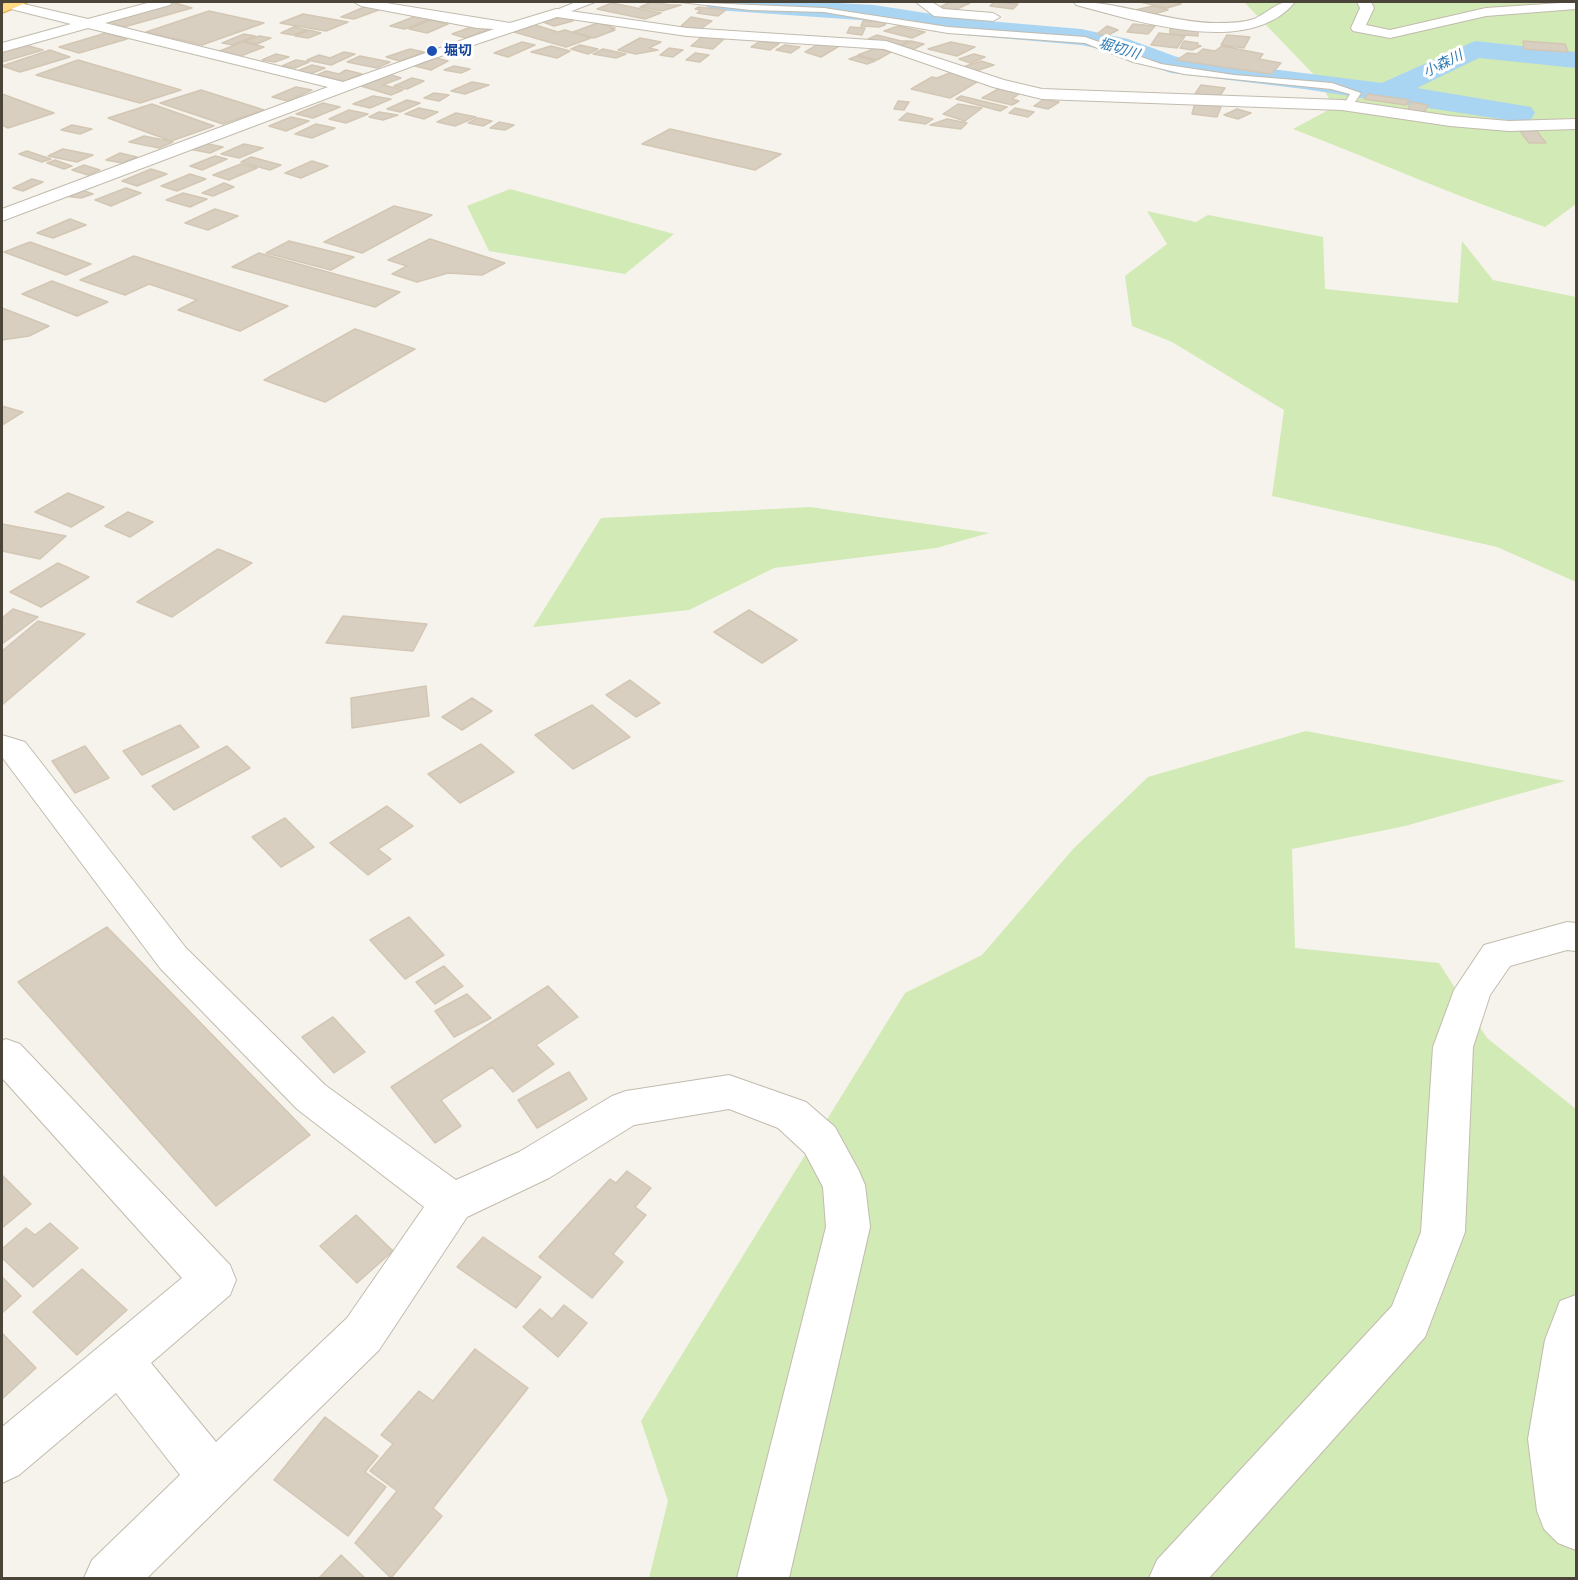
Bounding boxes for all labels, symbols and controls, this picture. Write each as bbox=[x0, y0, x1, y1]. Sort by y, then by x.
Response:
water label: 堀切川 bbox=[1096, 35, 1142, 63]
place label: 堀切 bbox=[444, 43, 472, 59]
marker: 堀切 bbox=[425, 44, 439, 58]
water label: 小森川 bbox=[1420, 47, 1466, 81]

